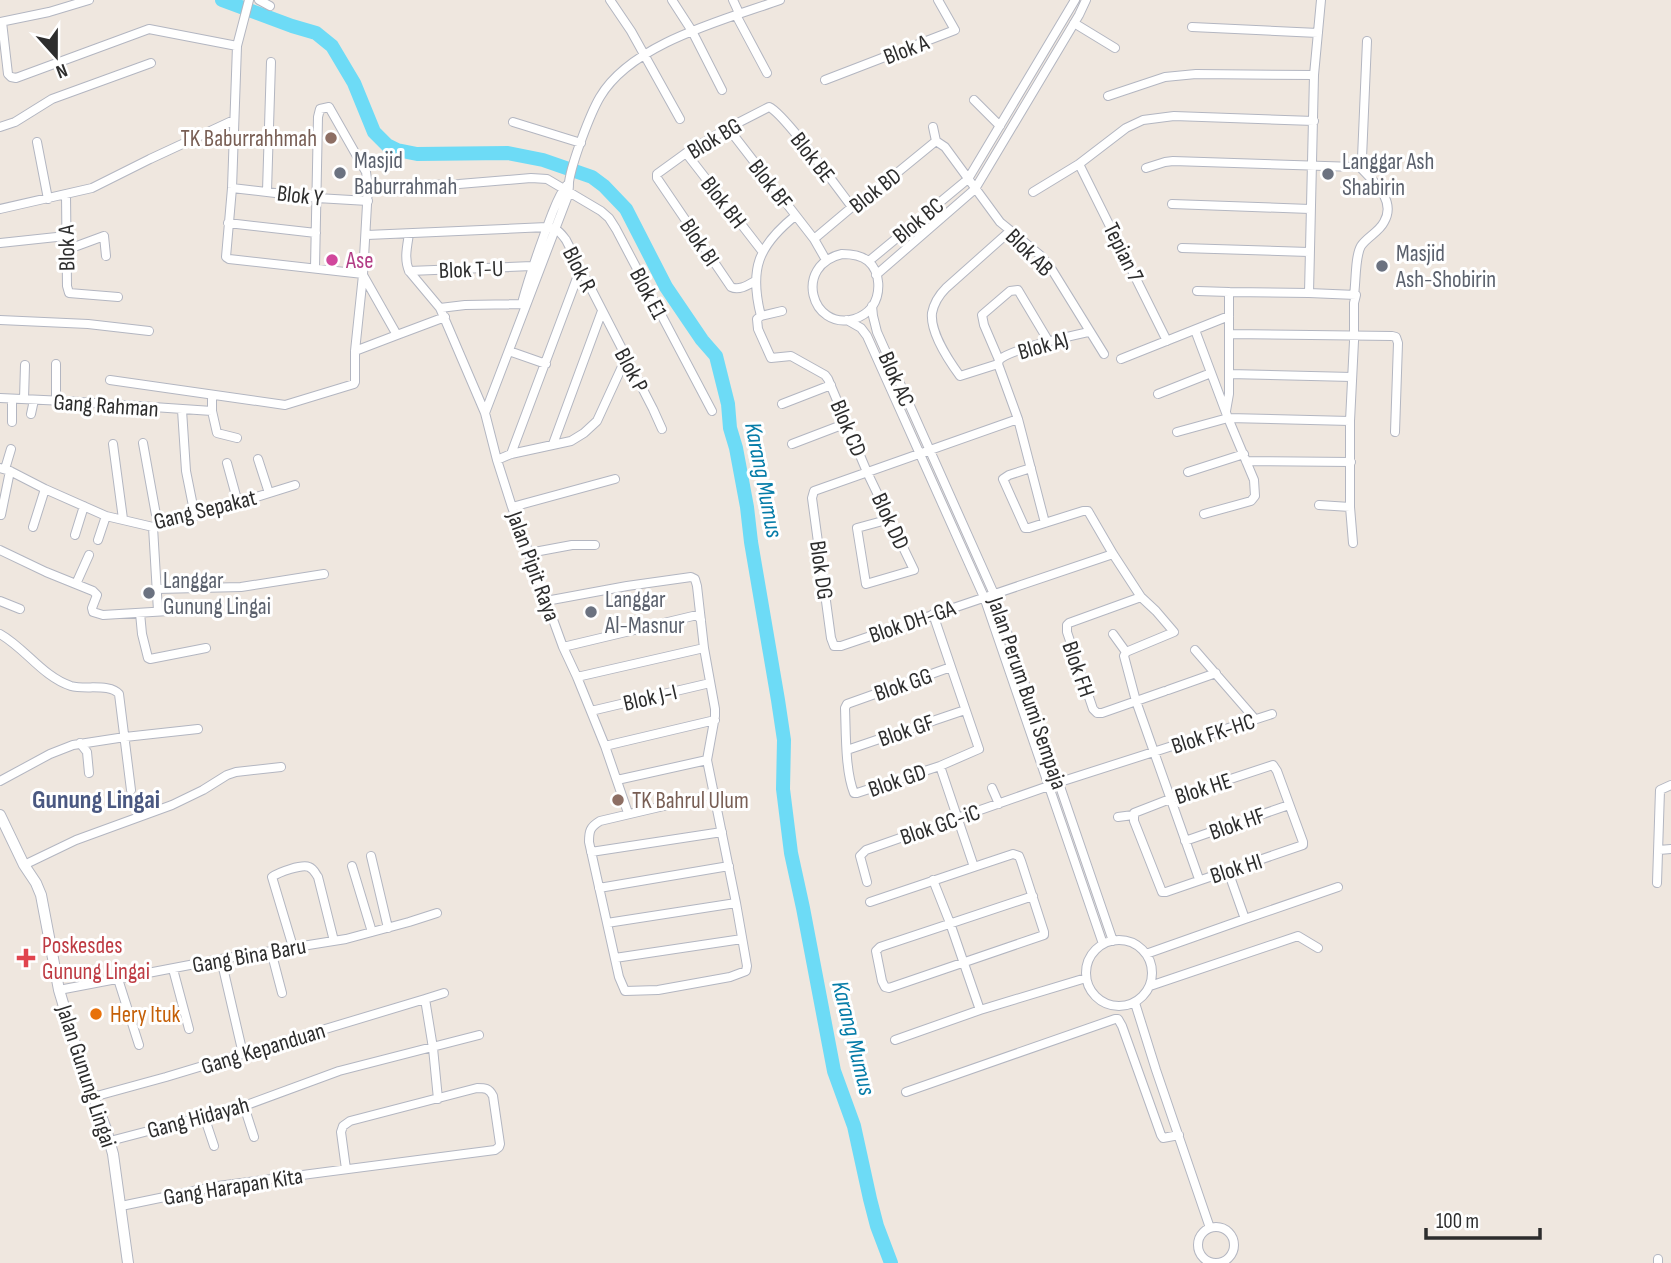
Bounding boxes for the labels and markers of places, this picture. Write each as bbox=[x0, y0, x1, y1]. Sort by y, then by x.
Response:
place label: TK Baburrahhmah bbox=[180, 125, 317, 153]
marker: TK Baburrahhmah bbox=[323, 130, 339, 146]
place label: Masjid Baburrahmah bbox=[354, 147, 457, 201]
place label: Langgar Ash Shabirin bbox=[1342, 148, 1434, 202]
marker: Masjid Baburrahmah bbox=[332, 165, 348, 181]
marker: Langgar Ash Shabirin bbox=[1320, 166, 1336, 182]
place label: Masjid Ash-Shobirin bbox=[1395, 240, 1496, 294]
place label: Ase bbox=[345, 247, 373, 275]
marker: Ase bbox=[324, 252, 340, 268]
marker: Masjid Ash-Shobirin bbox=[1374, 258, 1390, 274]
place label: Langgar Gunung Lingai bbox=[163, 567, 271, 621]
marker: Langgar Gunung Lingai bbox=[141, 585, 157, 601]
place label: Langgar Al-Masnur bbox=[604, 586, 685, 640]
marker: Langgar Al-Masnur bbox=[583, 604, 599, 620]
place label: TK Bahrul Ulum bbox=[632, 787, 749, 815]
marker: TK Bahrul Ulum bbox=[610, 792, 626, 808]
place label: Poskesdes Gunung Lingai bbox=[42, 932, 150, 986]
marker: Poskesdes Gunung Lingai bbox=[16, 948, 36, 968]
place label: Hery Ituk bbox=[110, 1001, 181, 1029]
marker: Hery Ituk bbox=[88, 1006, 104, 1022]

